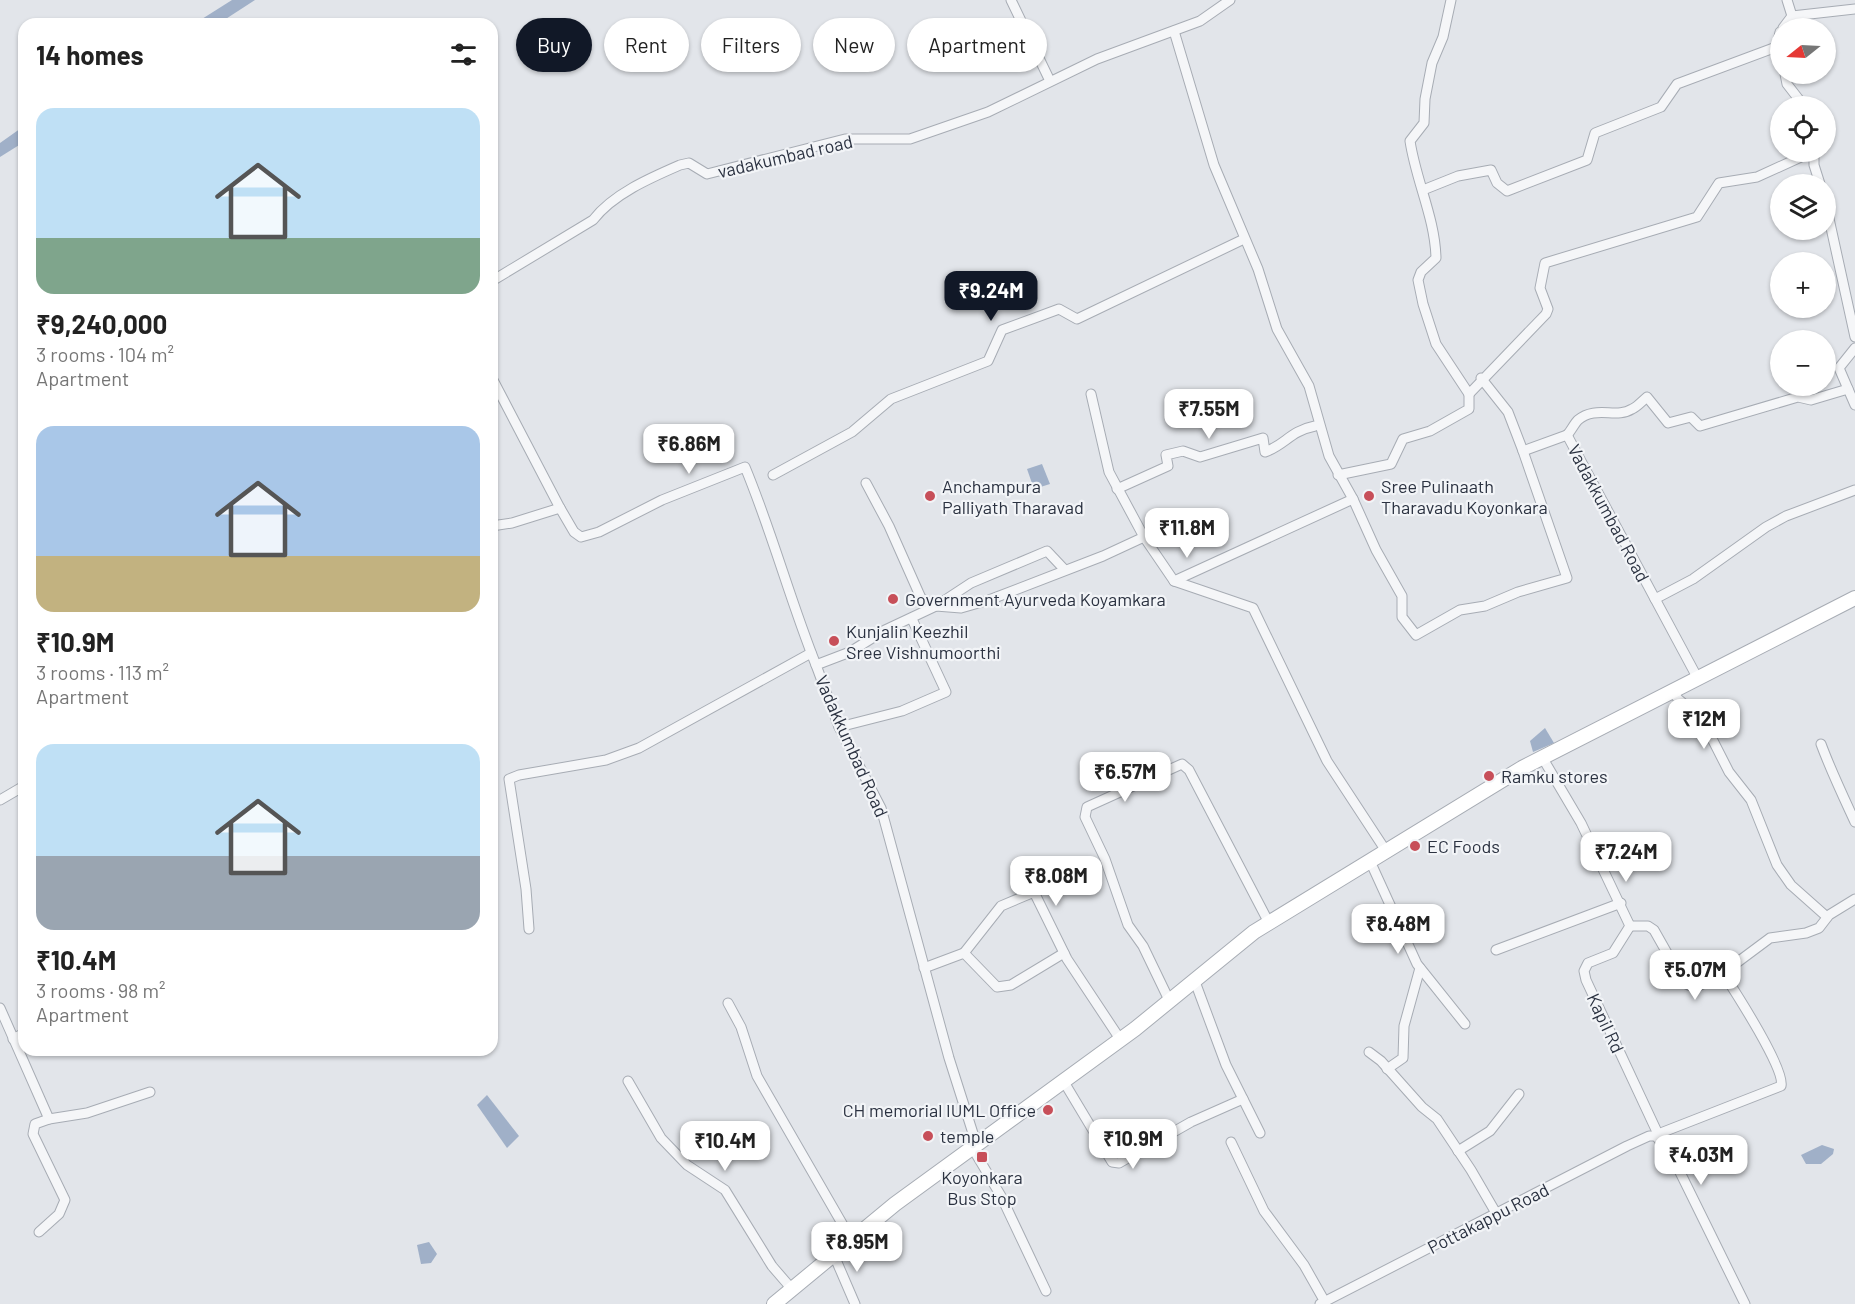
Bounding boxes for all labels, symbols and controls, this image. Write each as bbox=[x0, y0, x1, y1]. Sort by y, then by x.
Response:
chip: Buy bbox=[516, 18, 592, 72]
chip: Rent bbox=[604, 18, 689, 72]
chip: Filters bbox=[701, 18, 801, 72]
chip: New bbox=[813, 18, 895, 72]
chip: Apartment bbox=[907, 18, 1047, 72]
north arrow bbox=[1770, 18, 1836, 84]
map controls bbox=[1770, 18, 1836, 396]
icon: filters bbox=[447, 38, 480, 71]
text: 14 homes bbox=[36, 39, 143, 70]
button: locate bbox=[1770, 96, 1836, 162]
street label: vadakumbad road bbox=[715, 130, 855, 182]
icon: home bbox=[204, 147, 312, 255]
button: layers bbox=[1770, 174, 1836, 240]
button: + bbox=[1770, 252, 1836, 318]
pin: ₹9.24M bbox=[942, 271, 1040, 322]
text: ₹9.24M bbox=[958, 278, 1024, 302]
text: ₹9,240,000 bbox=[36, 308, 167, 339]
button: − bbox=[1770, 330, 1836, 396]
text: 3 rooms · 104 m² bbox=[36, 342, 174, 366]
text: Apartment bbox=[36, 366, 129, 390]
pin: ₹7.55M bbox=[1160, 389, 1258, 440]
text: ₹7.55M bbox=[1178, 396, 1240, 420]
pin: ₹6.86M bbox=[640, 424, 738, 475]
text: ₹6.86M bbox=[657, 431, 721, 455]
street label: Vadakkumbad Road bbox=[1563, 440, 1655, 586]
icon: home bbox=[204, 465, 312, 573]
place label: Anchampura Palliyath Tharavad bbox=[942, 475, 1084, 518]
place label: Sree Pulinaath Tharavadu Koyonkara bbox=[1381, 475, 1548, 518]
marker: Anchampura Palliyath Tharavad bbox=[923, 489, 937, 503]
marker: Sree Pulinaath Tharavadu Koyonkara bbox=[1362, 489, 1376, 503]
pin: ₹11.8M bbox=[1138, 508, 1236, 559]
text: ₹11.8M bbox=[1159, 515, 1215, 539]
place label: Government Ayurveda Koyamkara bbox=[905, 588, 1166, 610]
marker: Government Ayurveda Koyamkara bbox=[886, 592, 900, 606]
place label: Kunjalin Keezhil Sree Vishnumoorthi bbox=[846, 620, 1001, 663]
text: ₹10.9M bbox=[36, 626, 114, 657]
marker: Kunjalin Keezhil Sree Vishnumoorthi bbox=[827, 634, 841, 648]
text: 3 rooms · 113 m² bbox=[36, 660, 169, 684]
street label: Vadakkumbad Road bbox=[811, 672, 893, 820]
text: Apartment bbox=[36, 684, 129, 708]
pin: ₹12M bbox=[1668, 699, 1740, 750]
text: ₹12M bbox=[1682, 706, 1726, 730]
pin: ₹6.57M bbox=[1076, 752, 1174, 803]
text: ₹6.57M bbox=[1094, 759, 1156, 783]
place label: Ramku stores bbox=[1501, 765, 1608, 787]
marker: Ramku stores bbox=[1482, 769, 1496, 783]
icon: home bbox=[204, 783, 312, 891]
pin: ₹7.24M bbox=[1577, 832, 1675, 883]
place label: EC Foods bbox=[1427, 835, 1500, 857]
marker: EC Foods bbox=[1408, 839, 1422, 853]
text: ₹7.24M bbox=[1594, 839, 1658, 863]
pin: ₹8.08M bbox=[1007, 856, 1105, 907]
text: ₹8.08M bbox=[1024, 863, 1088, 887]
pin: ₹8.48M bbox=[1349, 904, 1447, 955]
text: ₹8.48M bbox=[1366, 911, 1430, 935]
text: ₹10.4M bbox=[36, 944, 116, 975]
pin: ₹5.07M bbox=[1646, 950, 1744, 1001]
text: ₹5.07M bbox=[1664, 957, 1726, 981]
text: 3 rooms · 98 m² bbox=[36, 978, 166, 1002]
street label: Kapil Rd bbox=[1583, 990, 1629, 1056]
text: Apartment bbox=[36, 1002, 129, 1026]
place label: CH memorial IUML Office bbox=[843, 1099, 1036, 1121]
marker: CH memorial IUML Office bbox=[1041, 1103, 1055, 1117]
pin: ₹10.9M bbox=[1084, 1119, 1182, 1170]
pin: ₹10.4M bbox=[676, 1121, 774, 1172]
place label: temple bbox=[940, 1125, 994, 1147]
text: ₹10.9M bbox=[1103, 1126, 1163, 1150]
text: ₹10.4M bbox=[694, 1128, 756, 1152]
marker: temple bbox=[921, 1129, 935, 1143]
pin: ₹4.03M bbox=[1652, 1135, 1750, 1186]
text: ₹4.03M bbox=[1669, 1142, 1733, 1166]
marker: Koyonkara Bus Stop bbox=[975, 1150, 989, 1164]
place label: Koyonkara Bus Stop bbox=[941, 1166, 1023, 1209]
street label: Pottakappu Road bbox=[1424, 1178, 1552, 1258]
pin: ₹8.95M bbox=[808, 1222, 906, 1273]
text: ₹8.95M bbox=[825, 1229, 889, 1253]

